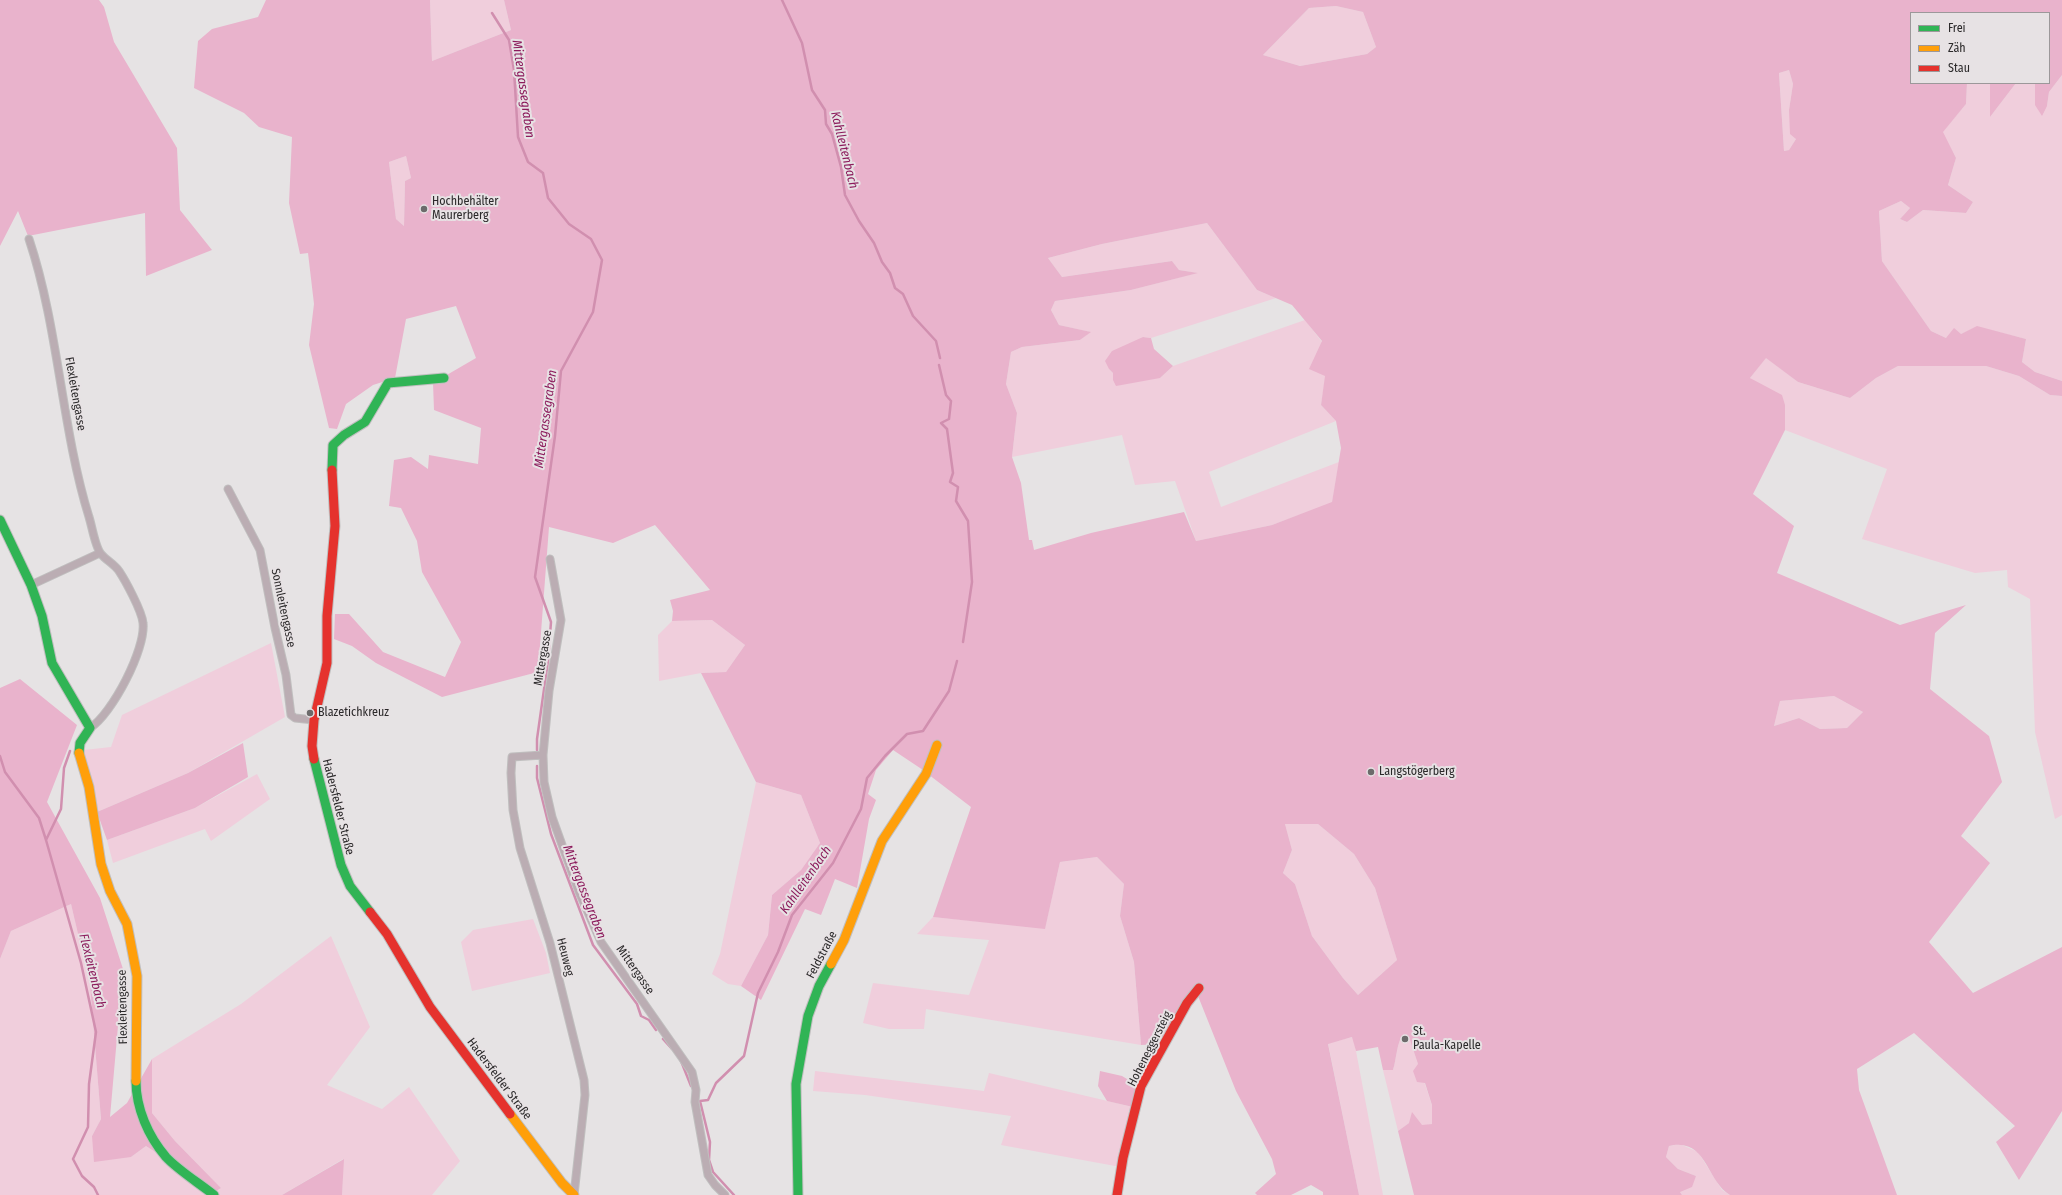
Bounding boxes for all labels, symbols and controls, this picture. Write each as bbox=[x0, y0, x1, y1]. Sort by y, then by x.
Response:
legend bbox=[1910, 12, 2050, 84]
text: Frei bbox=[1948, 21, 1966, 35]
water label: Mittergassegraben bbox=[508, 39, 538, 139]
text: Zäh bbox=[1948, 41, 1966, 55]
text: Stau bbox=[1948, 61, 1970, 75]
water label: Kahlleitenbach bbox=[827, 110, 861, 190]
place label: Hochbehälter Maurerberg bbox=[432, 195, 498, 223]
marker: Hochbehälter Maurerberg bbox=[419, 204, 429, 214]
street label: Flexleitengasse bbox=[61, 356, 89, 432]
water label: Mittergassegraben bbox=[531, 369, 561, 469]
street label: Sonnleitengasse bbox=[268, 567, 298, 649]
street label: Mittergasse bbox=[531, 629, 555, 687]
place label: Blazetichkreuz bbox=[318, 706, 389, 720]
marker: Blazetichkreuz bbox=[305, 708, 315, 718]
street label: Hadersfelder Straße bbox=[319, 757, 357, 857]
place label: Langstögerberg bbox=[1379, 765, 1455, 779]
marker: Langstögerberg bbox=[1366, 767, 1376, 777]
water label: Mittergassegraben bbox=[559, 843, 609, 941]
water label: Kahlleitenbach bbox=[777, 843, 835, 917]
street label: Feldstraße bbox=[804, 929, 840, 981]
water label: Flexleitenbach bbox=[75, 932, 109, 1010]
street label: Heuweg bbox=[553, 936, 577, 978]
street label: Mittergasse bbox=[613, 943, 657, 997]
street label: Flexleitengasse bbox=[115, 970, 131, 1044]
street label: Hoheneggersteig bbox=[1125, 1009, 1175, 1089]
place label: St. Paula-Kapelle bbox=[1413, 1025, 1481, 1053]
marker: St. Paula-Kapelle bbox=[1400, 1034, 1410, 1044]
street label: Hadersfelder Straße bbox=[464, 1035, 534, 1123]

